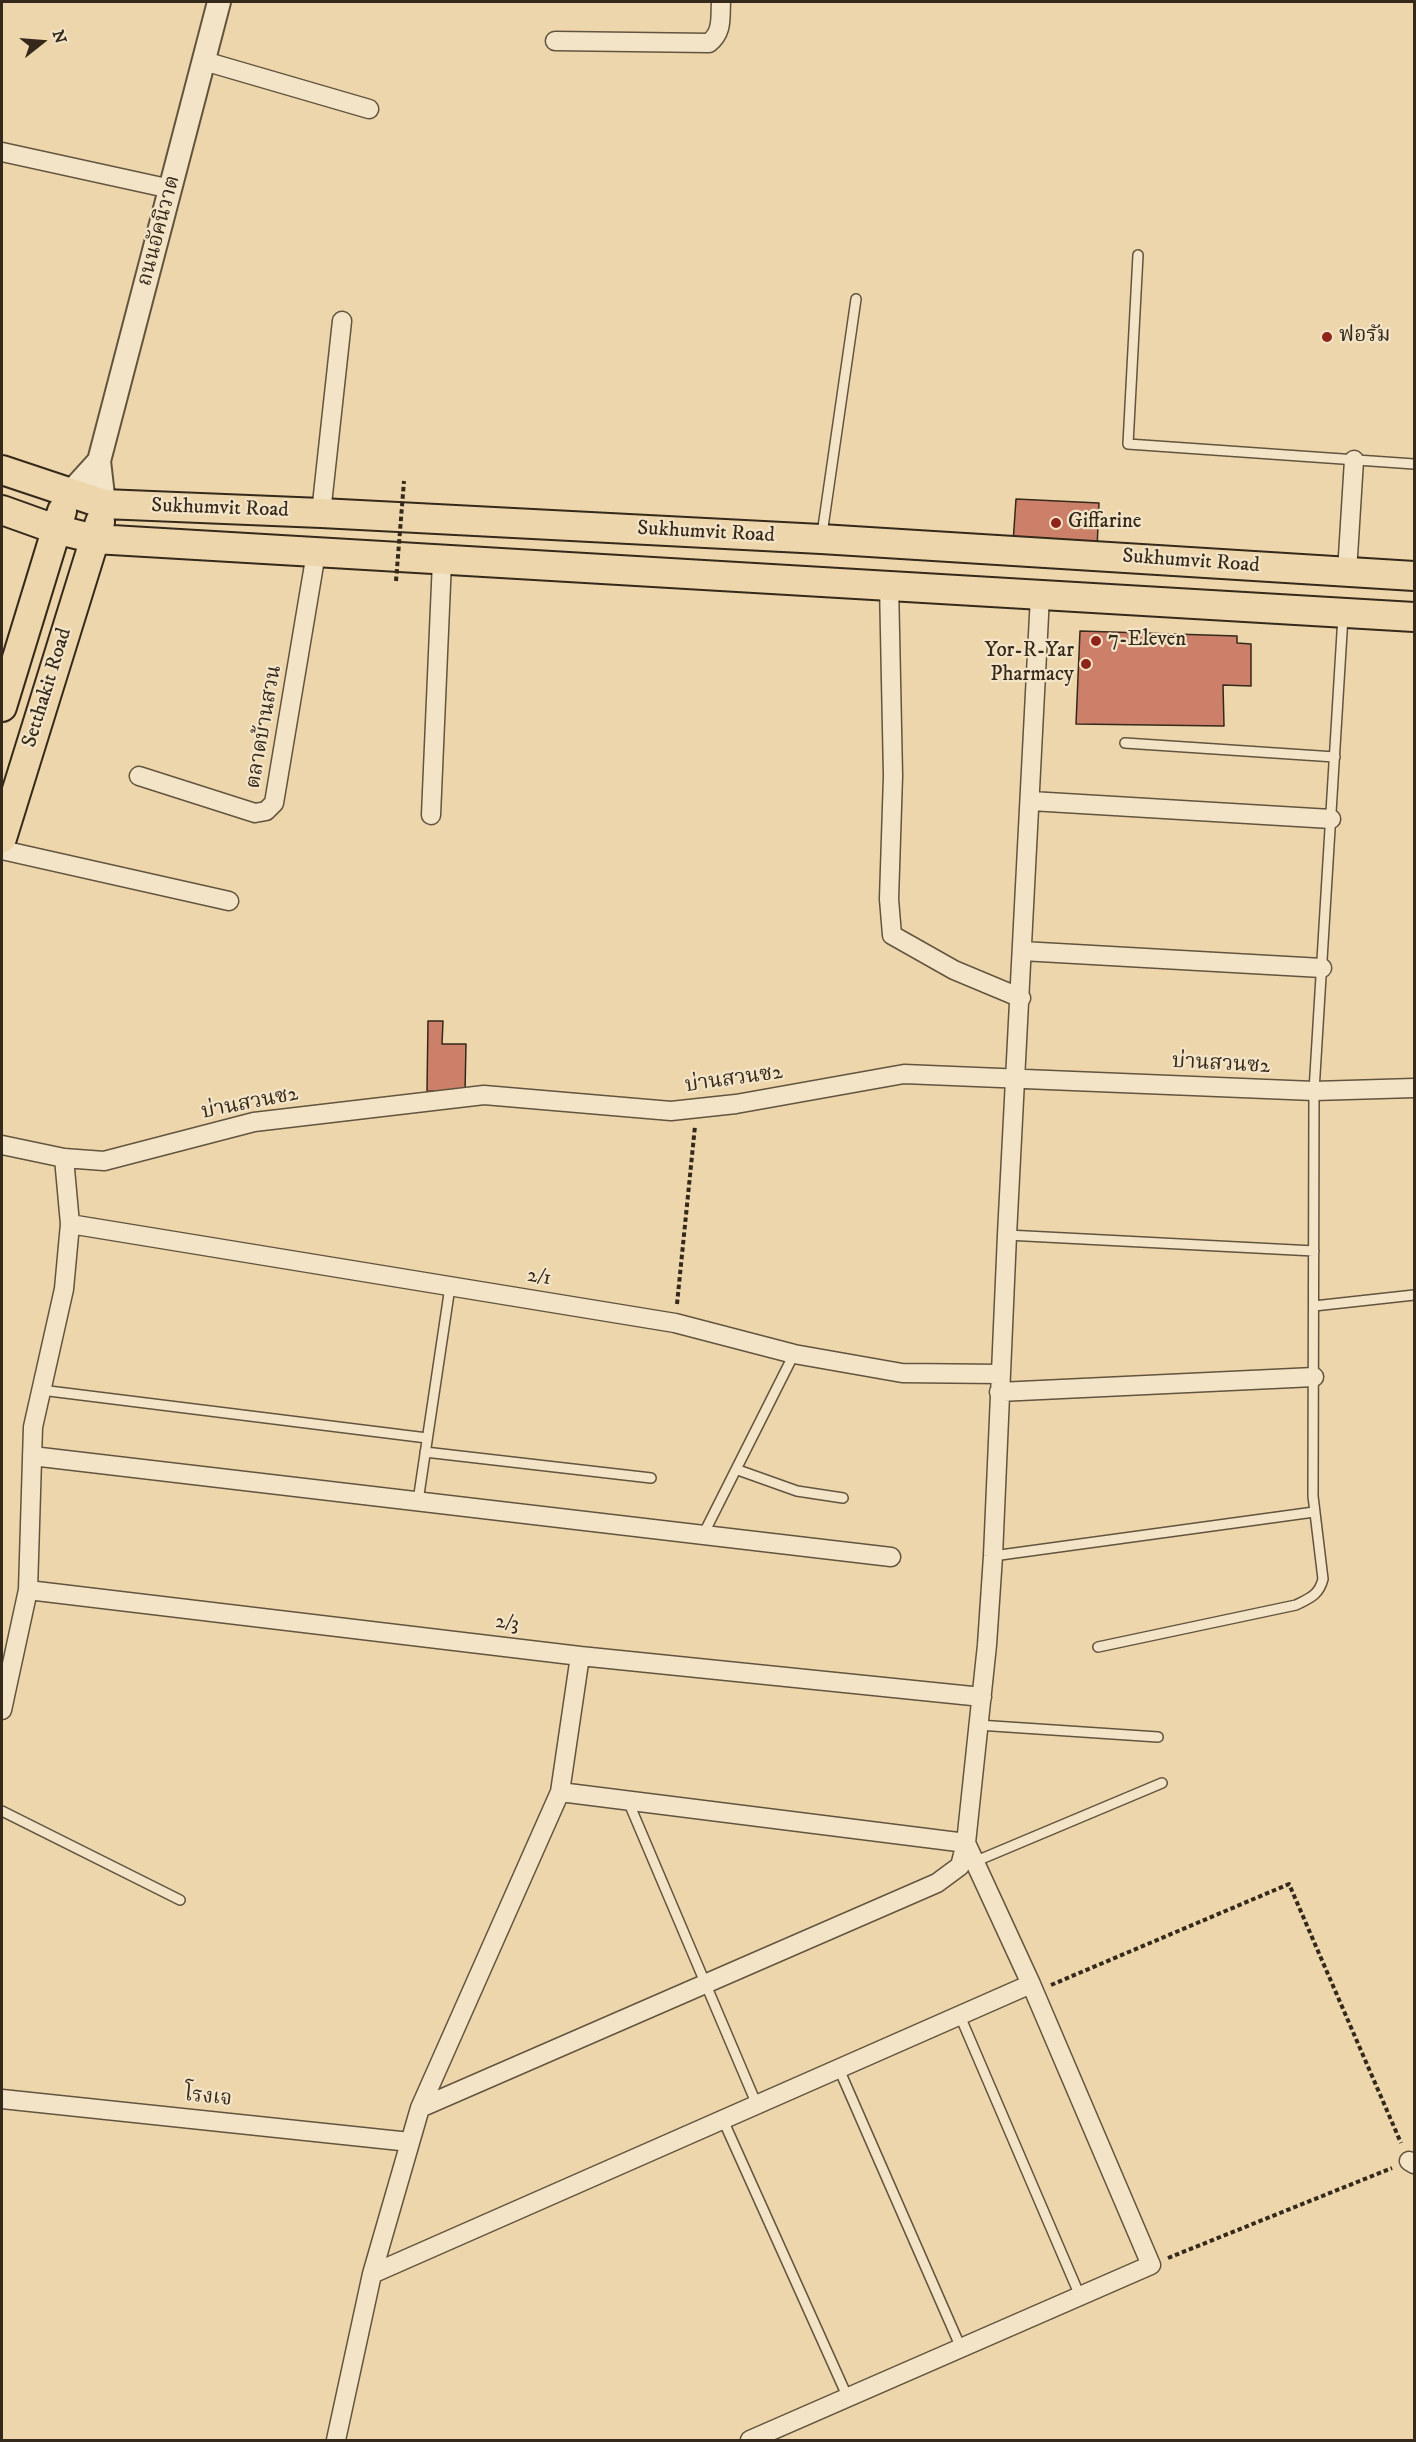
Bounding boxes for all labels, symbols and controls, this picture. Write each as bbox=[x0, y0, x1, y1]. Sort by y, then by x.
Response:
north arrow bbox=[12, 12, 72, 72]
text: N bbox=[48, 28, 71, 46]
street label: ถนนอัคนิวาต bbox=[133, 173, 187, 289]
place label: ฟอรัม bbox=[1339, 324, 1391, 350]
marker: ฟอรัม bbox=[1320, 330, 1334, 344]
street label: Sukhumvit Road bbox=[151, 494, 289, 524]
place label: Giffarine bbox=[1068, 510, 1142, 536]
marker: Giffarine bbox=[1049, 516, 1063, 530]
street label: Sukhumvit Road bbox=[637, 517, 775, 549]
street label: Sukhumvit Road bbox=[1122, 545, 1260, 579]
street label: Setthakit Road bbox=[18, 625, 78, 751]
place label: 7-Eleven bbox=[1108, 628, 1186, 654]
marker: 7-Eleven bbox=[1089, 634, 1103, 648]
place label: Yor-R-Yar Pharmacy bbox=[984, 639, 1074, 689]
marker: Yor-R-Yar Pharmacy bbox=[1079, 657, 1093, 671]
street label: ตลาดบ้านสวน bbox=[242, 663, 288, 791]
street label: บ่านสวนซ2 bbox=[1171, 1050, 1271, 1080]
street label: บ่านสวนซ2 bbox=[684, 1061, 784, 1099]
street label: บ่านสวนซ2 bbox=[200, 1082, 300, 1126]
street label: 2/1 bbox=[525, 1264, 553, 1292]
street label: 2/3 bbox=[494, 1610, 520, 1638]
street label: โรงเจ bbox=[183, 2083, 233, 2113]

